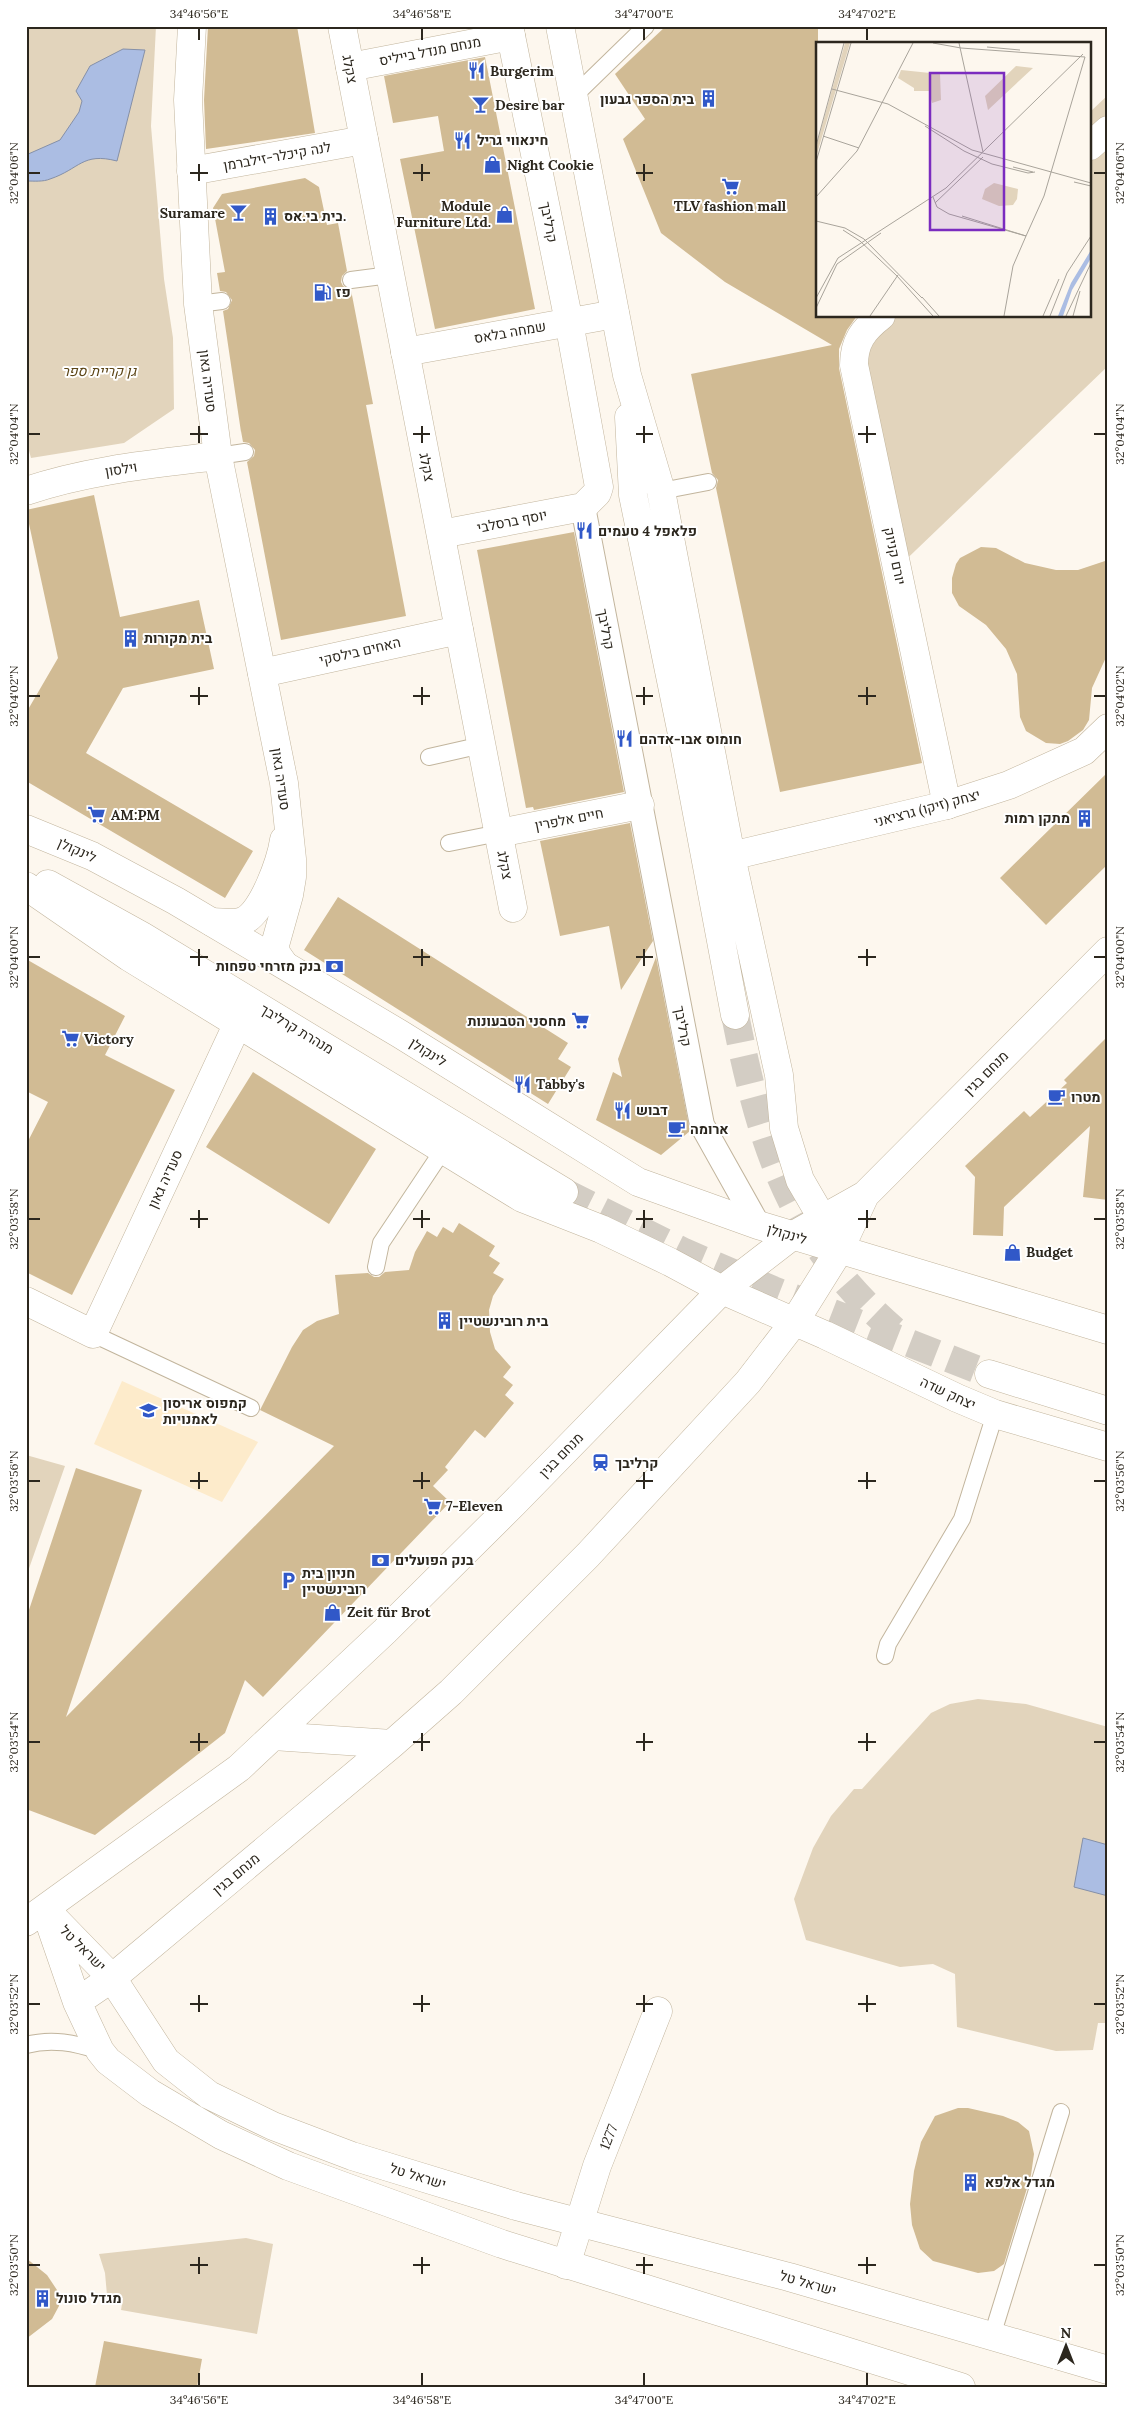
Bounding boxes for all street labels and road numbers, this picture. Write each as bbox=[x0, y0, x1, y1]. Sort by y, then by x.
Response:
street label: מנחם מנדל בייליס bbox=[378, 32, 482, 70]
street label: צקלג bbox=[338, 53, 362, 85]
street label: לנה קיכלר-זילברמן bbox=[222, 138, 332, 174]
street label: קרליבך bbox=[536, 200, 562, 244]
street label: שמחה בלאס bbox=[473, 317, 547, 347]
street label: סעדיה גאון bbox=[195, 349, 221, 413]
street label: צקלג bbox=[415, 451, 439, 483]
street label: וילסון bbox=[103, 458, 139, 480]
street label: יוסף ברסלבי bbox=[475, 505, 549, 537]
street label: יורם קניוק bbox=[880, 525, 910, 587]
street label: קרליבך bbox=[593, 607, 619, 651]
street label: האחים בילסקי bbox=[317, 633, 403, 669]
street label: סעדיה גאון bbox=[268, 747, 294, 811]
street label: יצחק (זיקו) גרציאני bbox=[872, 785, 982, 831]
street label: חיים אלפרין bbox=[533, 804, 605, 834]
street label: לינקולן bbox=[55, 834, 99, 866]
street label: צקלג bbox=[493, 849, 517, 881]
street label: מנהרת קרליבך bbox=[257, 1000, 337, 1058]
street label: קרליבך bbox=[670, 1004, 696, 1048]
street label: לינקולן bbox=[406, 1034, 450, 1070]
street label: מנחם בגין bbox=[960, 1047, 1012, 1099]
street label: סעדיה גאון bbox=[144, 1147, 186, 1211]
street label: לינקולן bbox=[765, 1220, 809, 1248]
street label: יצחק שדה bbox=[917, 1372, 979, 1414]
street label: מנחם בגין bbox=[535, 1429, 587, 1481]
street label: מנחם בגין bbox=[209, 1849, 263, 1899]
street label: ישראל טל bbox=[56, 1921, 110, 1975]
street label: 1277 bbox=[595, 2121, 622, 2152]
street label: ישראל טל bbox=[388, 2159, 448, 2193]
street label: ישראל טל bbox=[778, 2266, 838, 2300]

